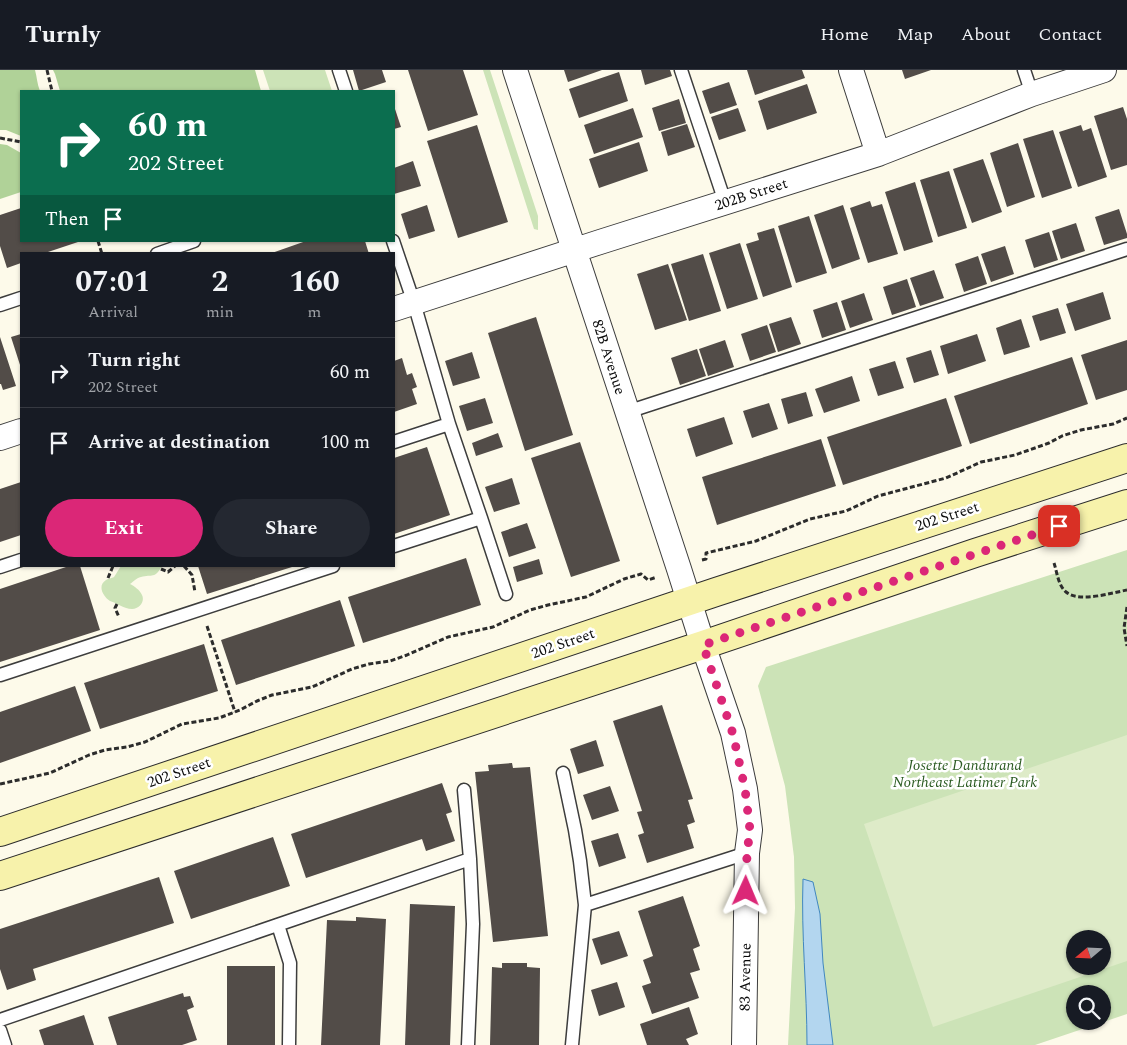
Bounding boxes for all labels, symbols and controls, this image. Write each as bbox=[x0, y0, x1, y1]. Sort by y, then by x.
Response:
text: Turnly bbox=[25, 17, 100, 53]
text: Home bbox=[820, 21, 869, 48]
text: Map bbox=[897, 21, 933, 48]
text: About bbox=[961, 21, 1011, 48]
text: Contact bbox=[1039, 21, 1102, 48]
text: 60 m bbox=[128, 99, 208, 152]
icon: right bbox=[45, 110, 110, 175]
text: 202 Street bbox=[128, 147, 224, 180]
street label: 202B Street bbox=[712, 172, 791, 217]
text: Then bbox=[45, 205, 89, 234]
icon: arrive bbox=[99, 205, 127, 233]
text: 07:01 bbox=[75, 259, 151, 305]
text: 2 bbox=[211, 259, 228, 305]
text: 160 bbox=[289, 259, 340, 305]
text: Arrival bbox=[88, 300, 138, 324]
text: min bbox=[206, 300, 234, 324]
text: m bbox=[308, 300, 321, 324]
street label: 82B Avenue bbox=[586, 316, 632, 398]
text: Turn right bbox=[88, 346, 181, 375]
text: 60 m bbox=[330, 358, 370, 387]
icon: right bbox=[45, 359, 73, 387]
text: 202 Street bbox=[88, 375, 158, 399]
text: Arrive at destination bbox=[88, 428, 270, 457]
text: 100 m bbox=[320, 428, 370, 457]
icon: arrive bbox=[45, 429, 73, 457]
street label: 202 Street bbox=[912, 495, 982, 538]
button: Exit bbox=[45, 499, 203, 557]
button: Share bbox=[213, 499, 370, 557]
pin bbox=[1038, 505, 1080, 547]
icon: arrive bbox=[1045, 512, 1073, 540]
street label: 202 Street bbox=[528, 622, 598, 665]
street label: 202 Street bbox=[144, 751, 214, 794]
park label: Josette Dandurand Northeast Latimer Park bbox=[893, 754, 1037, 794]
position arrow bbox=[719, 864, 771, 916]
north arrow bbox=[1066, 930, 1111, 975]
map controls bbox=[1066, 930, 1111, 1030]
street label: 83 Avenue bbox=[733, 943, 758, 1011]
button: search bbox=[1066, 985, 1111, 1030]

